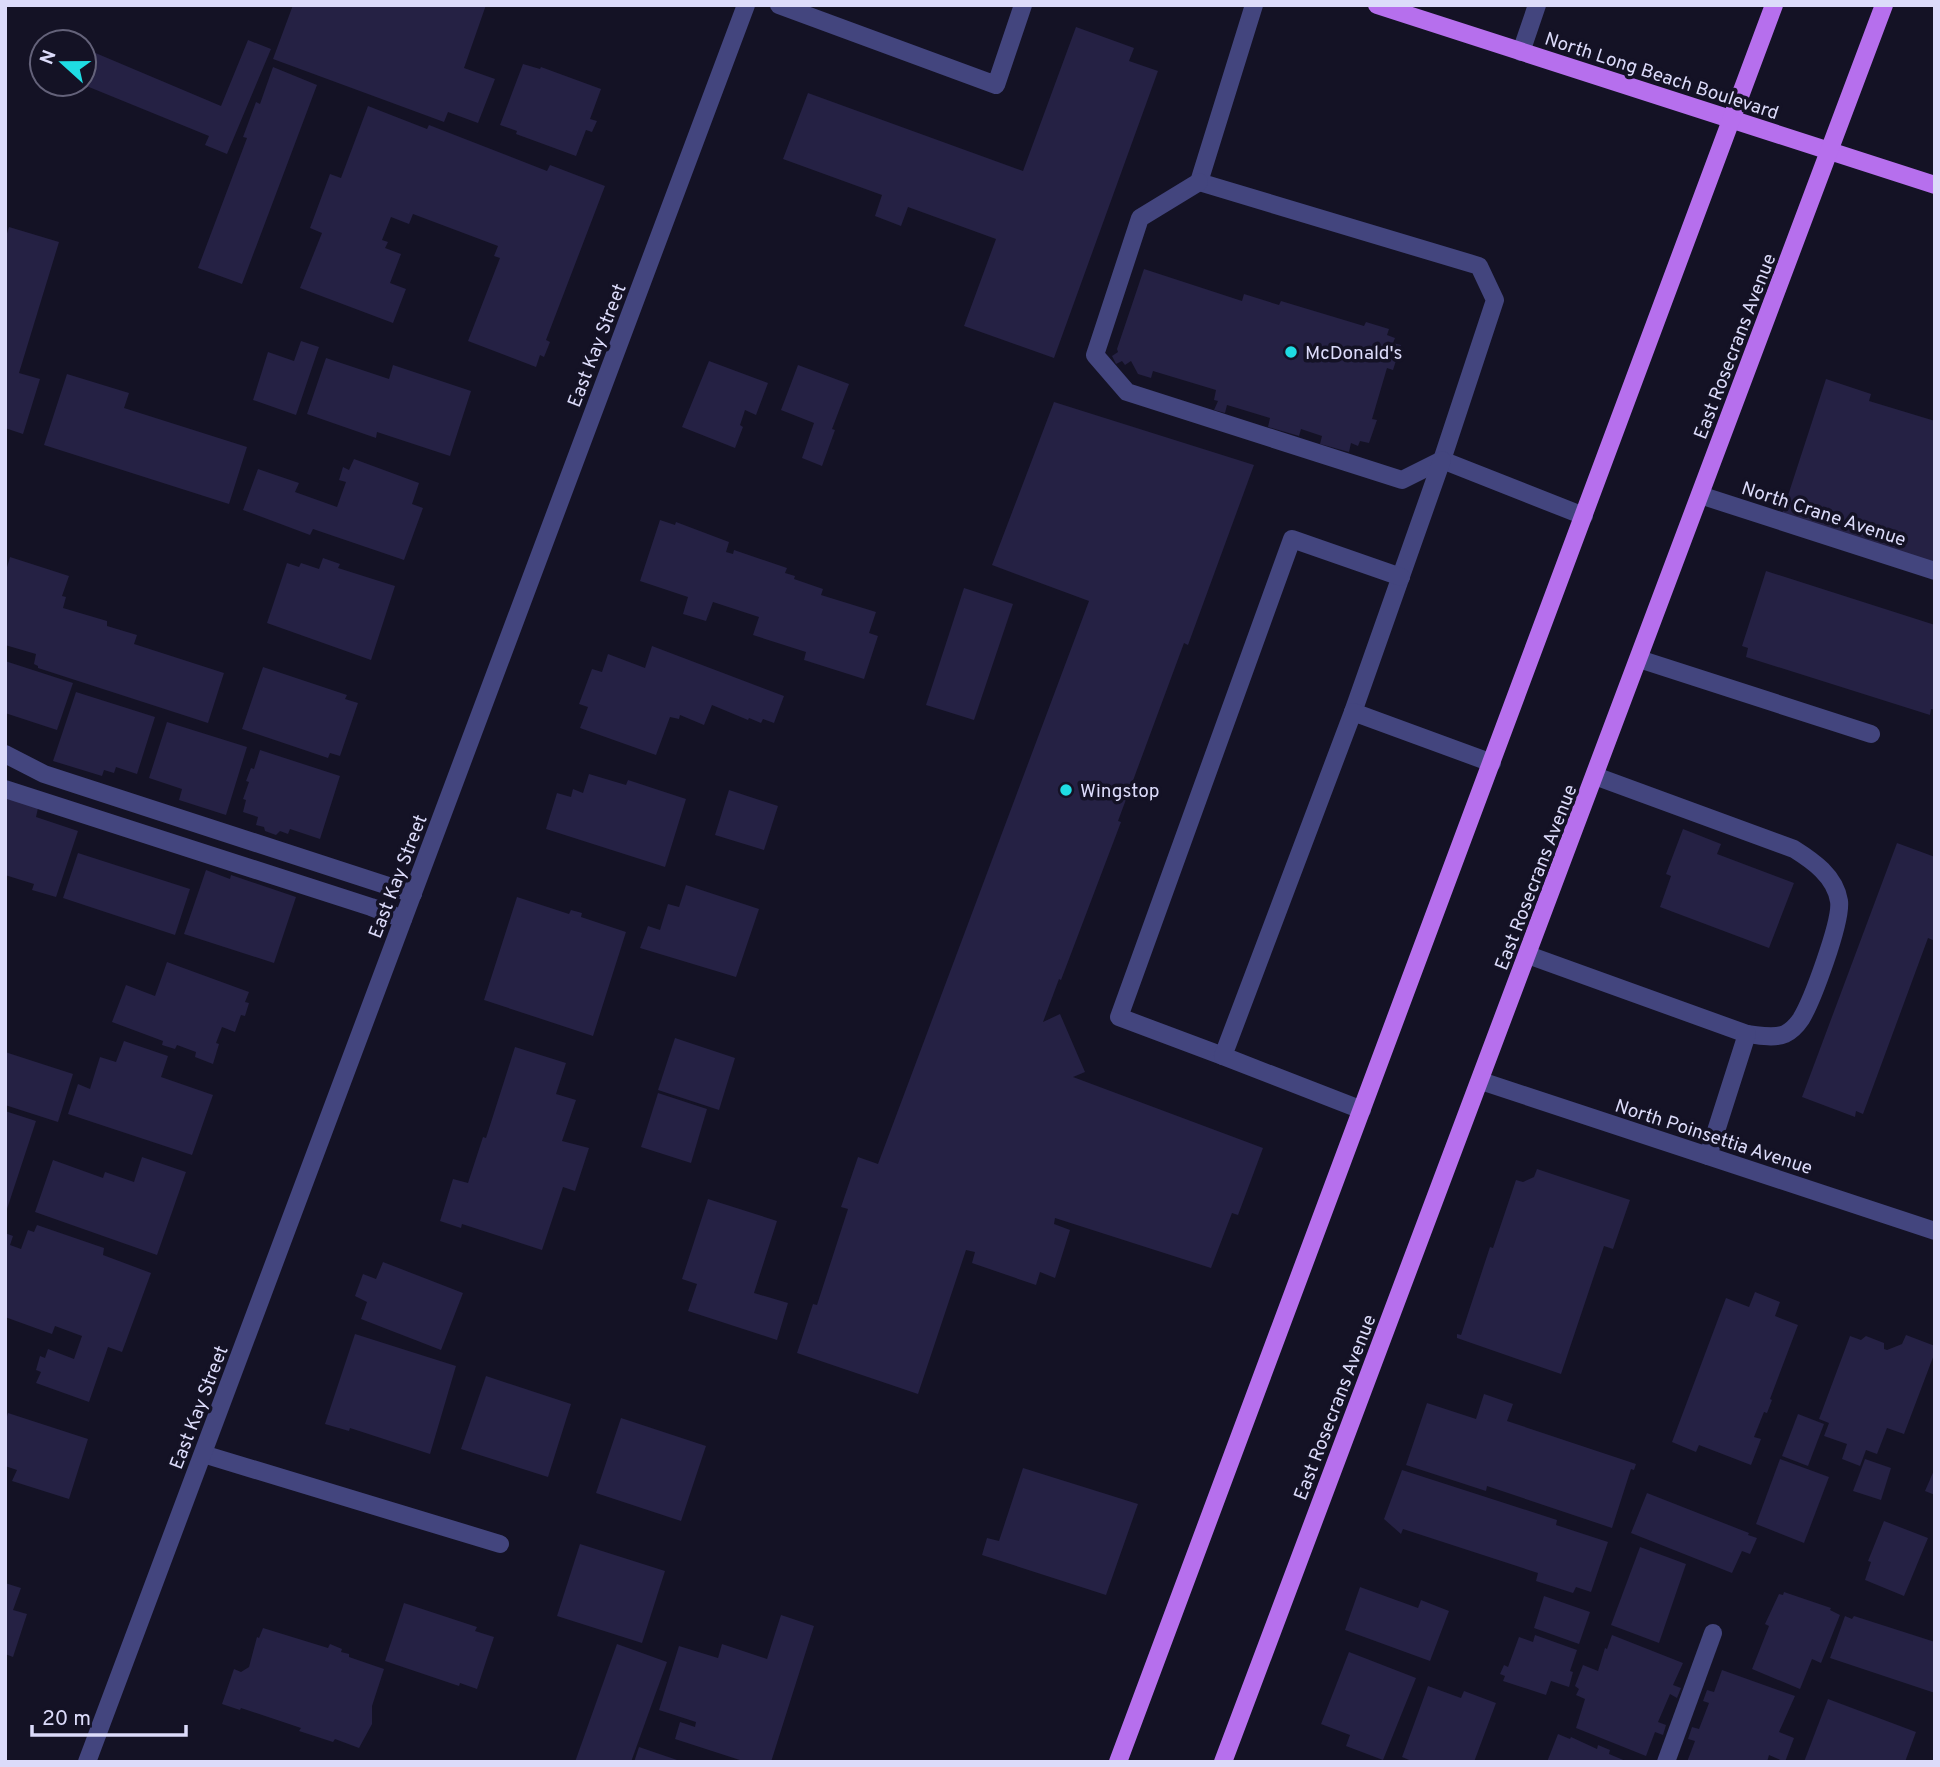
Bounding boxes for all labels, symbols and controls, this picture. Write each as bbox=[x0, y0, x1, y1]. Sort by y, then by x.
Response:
north arrow bbox=[28, 28, 98, 98]
street label: North Long Beach Boulevard bbox=[1541, 28, 1781, 126]
text: N bbox=[35, 47, 63, 68]
street label: East Rosecrans Avenue bbox=[1689, 250, 1782, 443]
street label: East Kay Street bbox=[563, 280, 632, 411]
place label: McDonald's bbox=[1305, 342, 1403, 366]
marker: McDonald's bbox=[1283, 344, 1299, 360]
street label: North Crane Avenue bbox=[1738, 477, 1909, 553]
place label: Wingstop bbox=[1080, 780, 1159, 804]
street label: East Rosecrans Avenue bbox=[1490, 781, 1583, 974]
marker: Wingstop bbox=[1058, 782, 1074, 798]
street label: East Kay Street bbox=[364, 811, 433, 942]
street label: North Poinsettia Avenue bbox=[1612, 1095, 1815, 1181]
street label: East Rosecrans Avenue bbox=[1289, 1311, 1382, 1504]
street label: East Kay Street bbox=[165, 1342, 234, 1473]
scale bar bbox=[32, 1694, 186, 1738]
text: 20 m bbox=[42, 1706, 91, 1733]

